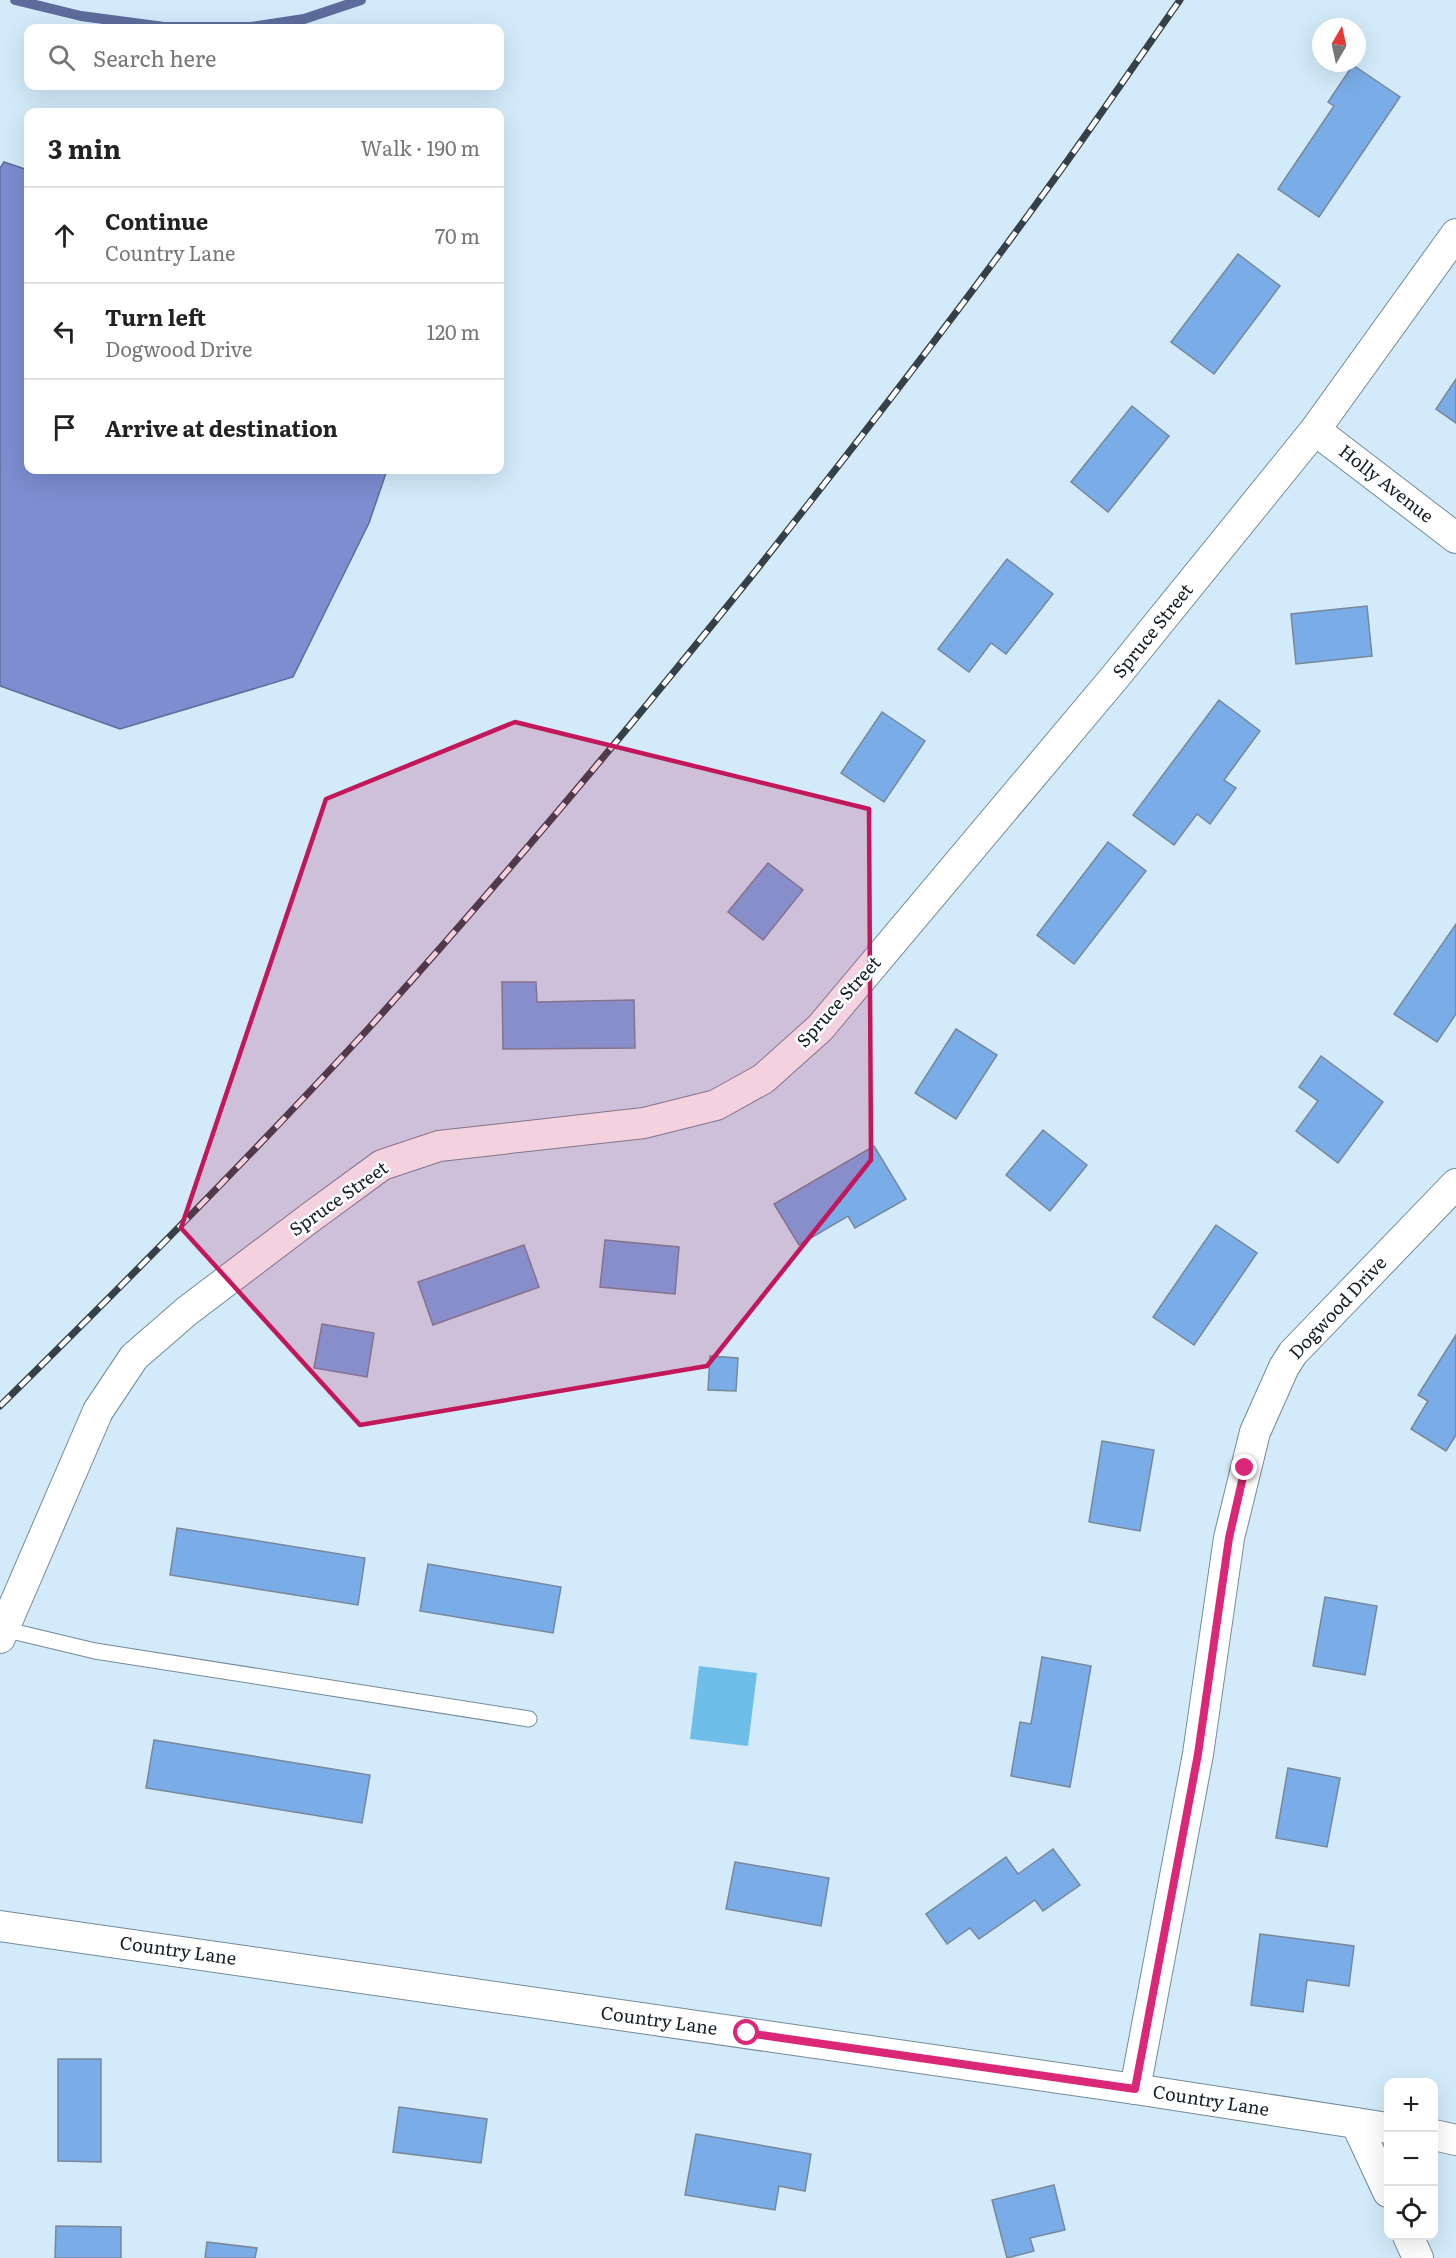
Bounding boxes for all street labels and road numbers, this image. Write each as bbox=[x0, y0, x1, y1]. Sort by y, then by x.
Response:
street label: Holly Avenue bbox=[1334, 437, 1440, 529]
street label: Spruce Street bbox=[1105, 576, 1199, 683]
street label: Spruce Street bbox=[789, 949, 887, 1053]
street label: Spruce Street bbox=[283, 1153, 394, 1242]
street label: Dogwood Drive bbox=[1282, 1249, 1392, 1365]
street label: Country Lane bbox=[118, 1928, 238, 1971]
street label: Country Lane bbox=[599, 1998, 719, 2041]
street label: Country Lane bbox=[1151, 2077, 1271, 2122]

